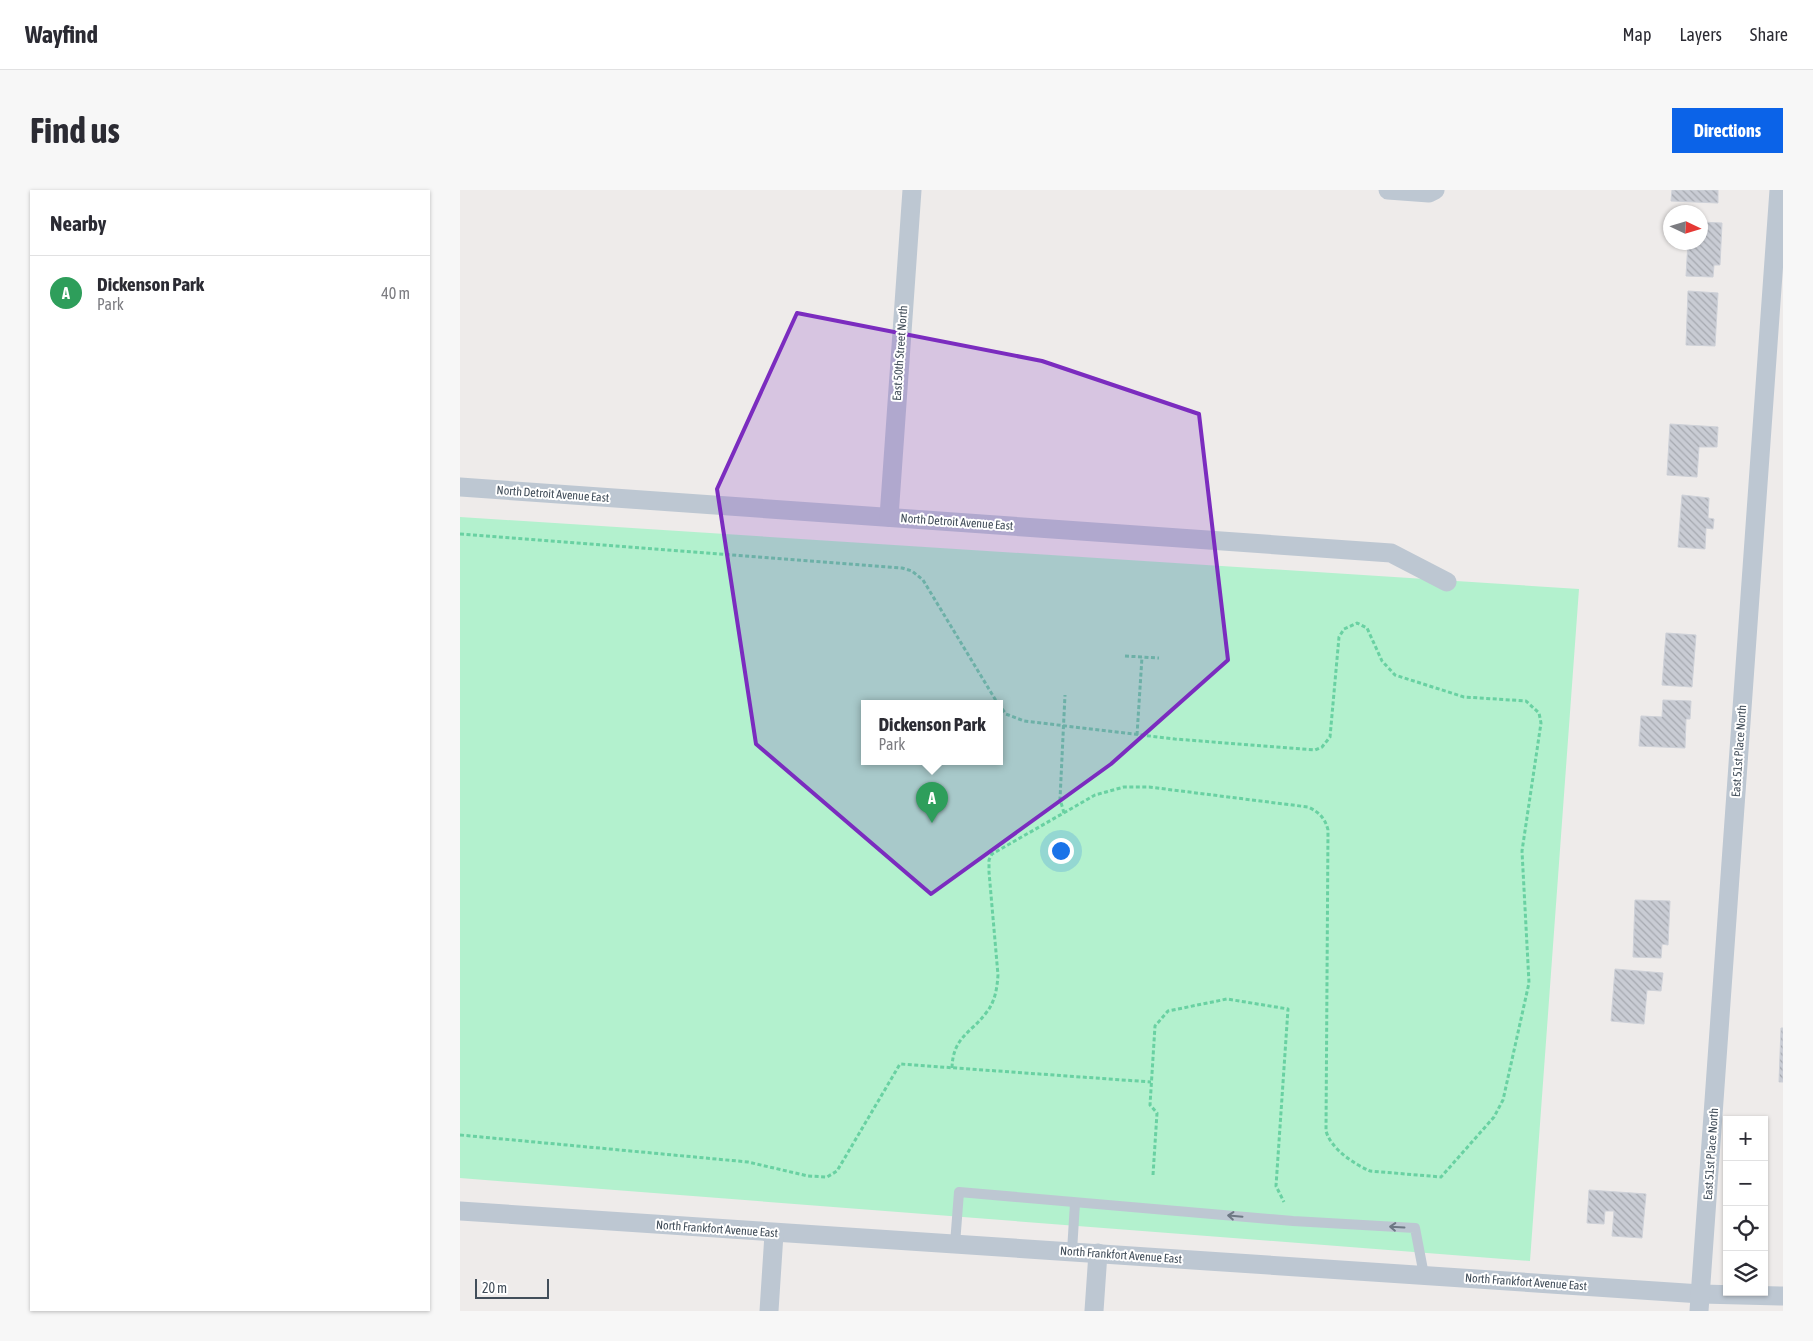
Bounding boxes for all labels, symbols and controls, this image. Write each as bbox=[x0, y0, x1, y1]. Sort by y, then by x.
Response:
text: Wayfind bbox=[25, 21, 98, 48]
text: Map bbox=[1622, 24, 1651, 45]
text: Layers bbox=[1679, 24, 1722, 45]
text: Share bbox=[1750, 24, 1788, 45]
button: Directions bbox=[1672, 108, 1783, 153]
text: Find us bbox=[30, 110, 120, 150]
north arrow bbox=[1663, 205, 1708, 250]
text: Nearby bbox=[50, 211, 106, 235]
text: Dickenson Park bbox=[97, 273, 204, 295]
text: A bbox=[62, 284, 70, 302]
text: 40 m bbox=[381, 284, 410, 302]
text: Park bbox=[97, 295, 124, 313]
street label: East 50th Street North bbox=[890, 305, 910, 401]
street label: North Detroit Avenue East bbox=[496, 483, 610, 505]
street label: North Detroit Avenue East bbox=[900, 511, 1014, 533]
popup bbox=[861, 700, 1003, 765]
street label: East 51st Place North bbox=[1729, 705, 1749, 797]
text: Dickenson Park bbox=[878, 713, 986, 735]
text: Park bbox=[878, 735, 905, 753]
pin: A bbox=[916, 782, 948, 823]
your location bbox=[1048, 838, 1074, 864]
street label: East 51st Place North bbox=[1701, 1108, 1721, 1200]
map controls bbox=[1723, 1116, 1768, 1296]
button: + bbox=[1723, 1116, 1768, 1161]
button: − bbox=[1723, 1161, 1768, 1206]
button: locate bbox=[1723, 1206, 1768, 1251]
one-way arrow bbox=[1227, 1211, 1243, 1221]
street label: North Frankfort Avenue East bbox=[655, 1218, 779, 1240]
one-way arrow bbox=[1389, 1222, 1405, 1231]
street label: North Frankfort Avenue East bbox=[1059, 1244, 1183, 1266]
button: layers bbox=[1723, 1251, 1768, 1296]
street label: North Frankfort Avenue East bbox=[1464, 1271, 1588, 1293]
scale bar bbox=[475, 1276, 549, 1299]
text: 20 m bbox=[482, 1280, 507, 1296]

